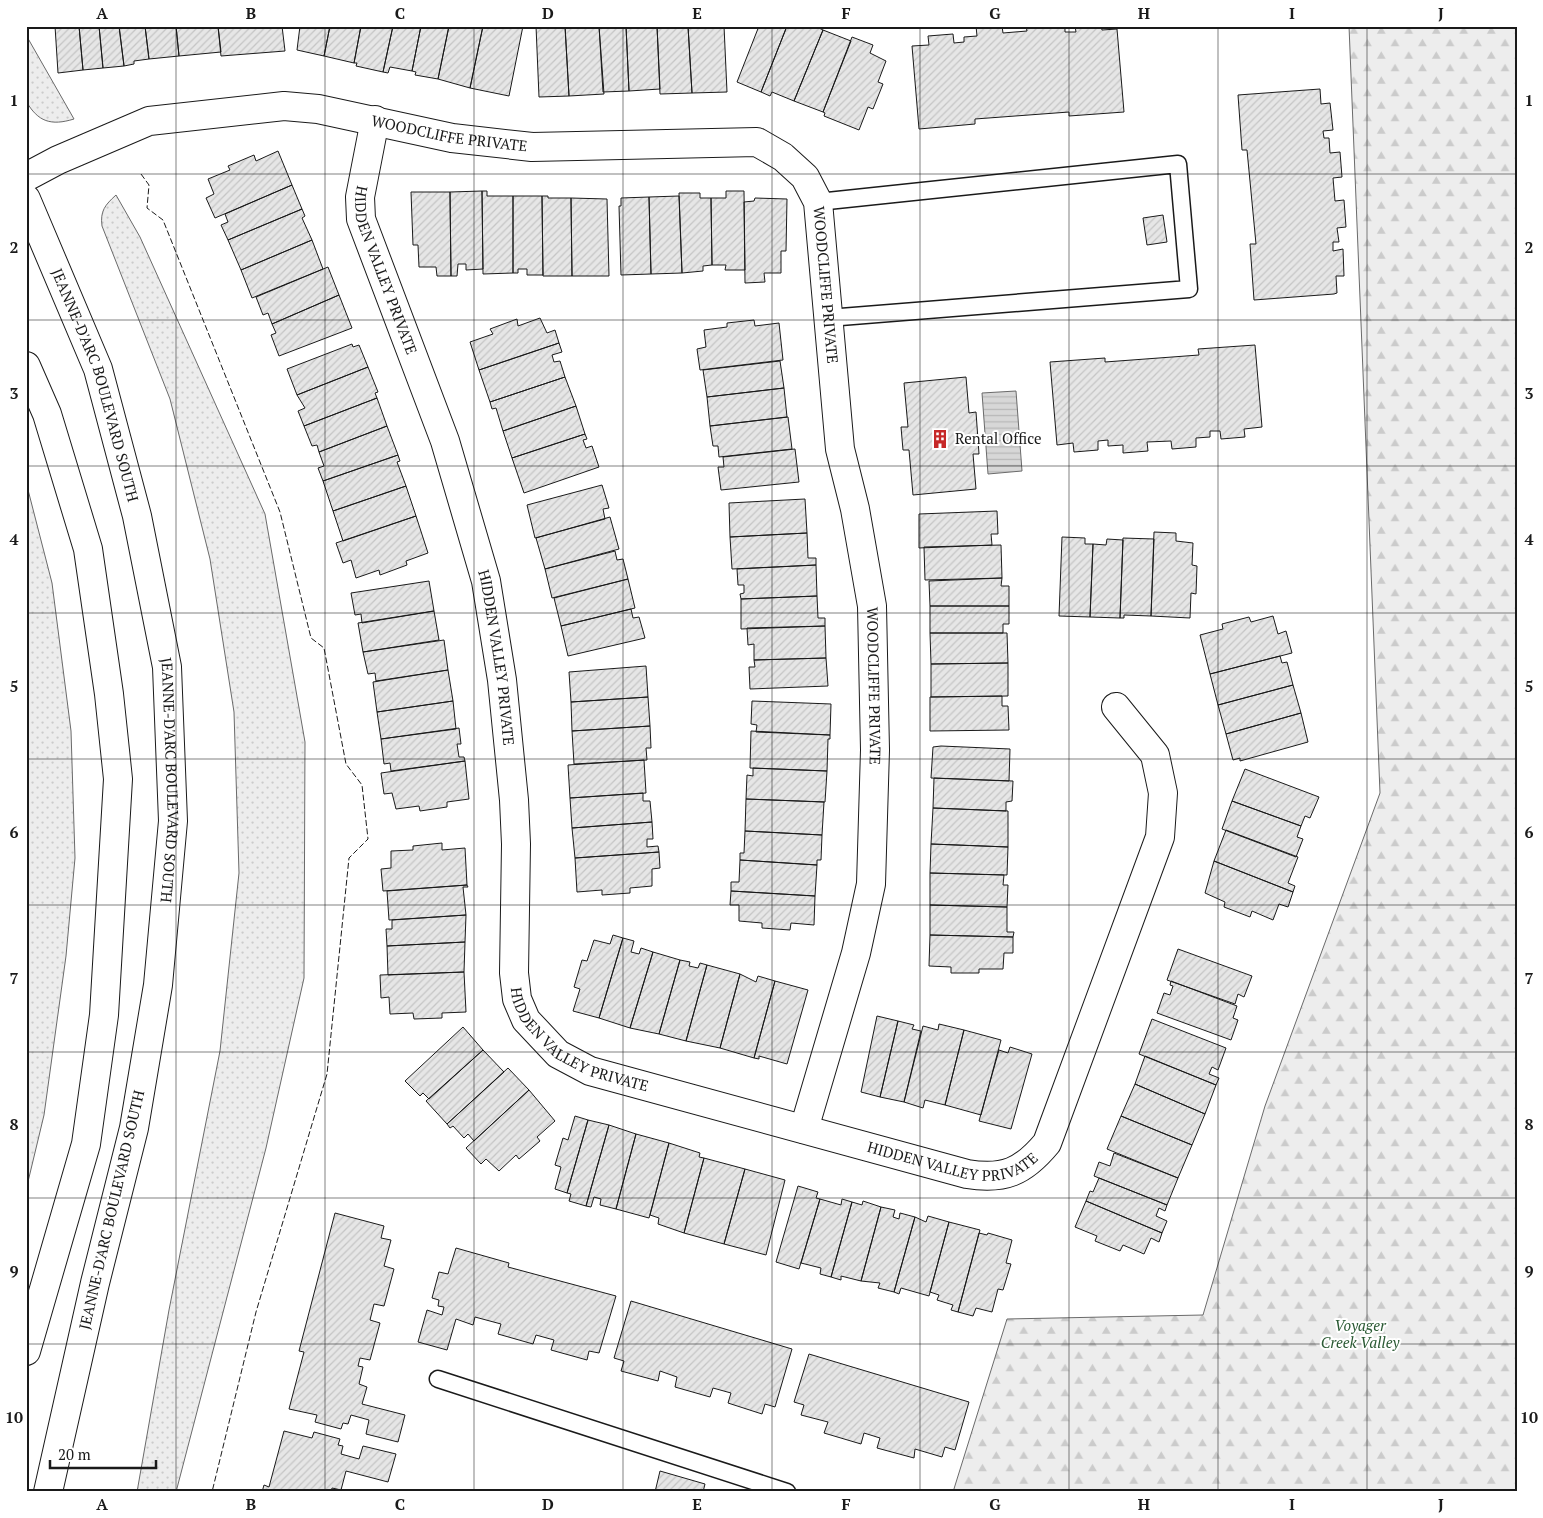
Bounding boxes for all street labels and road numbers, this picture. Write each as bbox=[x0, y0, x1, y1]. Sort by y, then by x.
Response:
street label: WOODCLIFFE PRIVATE bbox=[370, 110, 528, 155]
street label: HIDDEN VALLEY PRIVATE bbox=[351, 184, 422, 357]
street label: WOODCLIFFE PRIVATE bbox=[809, 205, 843, 364]
street label: JEANNE-D'ARC BOULEVARD SOUTH bbox=[47, 265, 144, 504]
street label: HIDDEN VALLEY PRIVATE bbox=[474, 567, 519, 746]
street label: WOODCLIFFE PRIVATE bbox=[863, 607, 886, 765]
street label: JEANNE-D'ARC BOULEVARD SOUTH bbox=[156, 656, 184, 904]
street label: HIDDEN VALLEY PRIVATE bbox=[507, 986, 651, 1096]
street label: JEANNE-D'ARC BOULEVARD SOUTH bbox=[74, 1088, 148, 1331]
street label: HIDDEN VALLEY PRIVATE bbox=[865, 1136, 1042, 1185]

